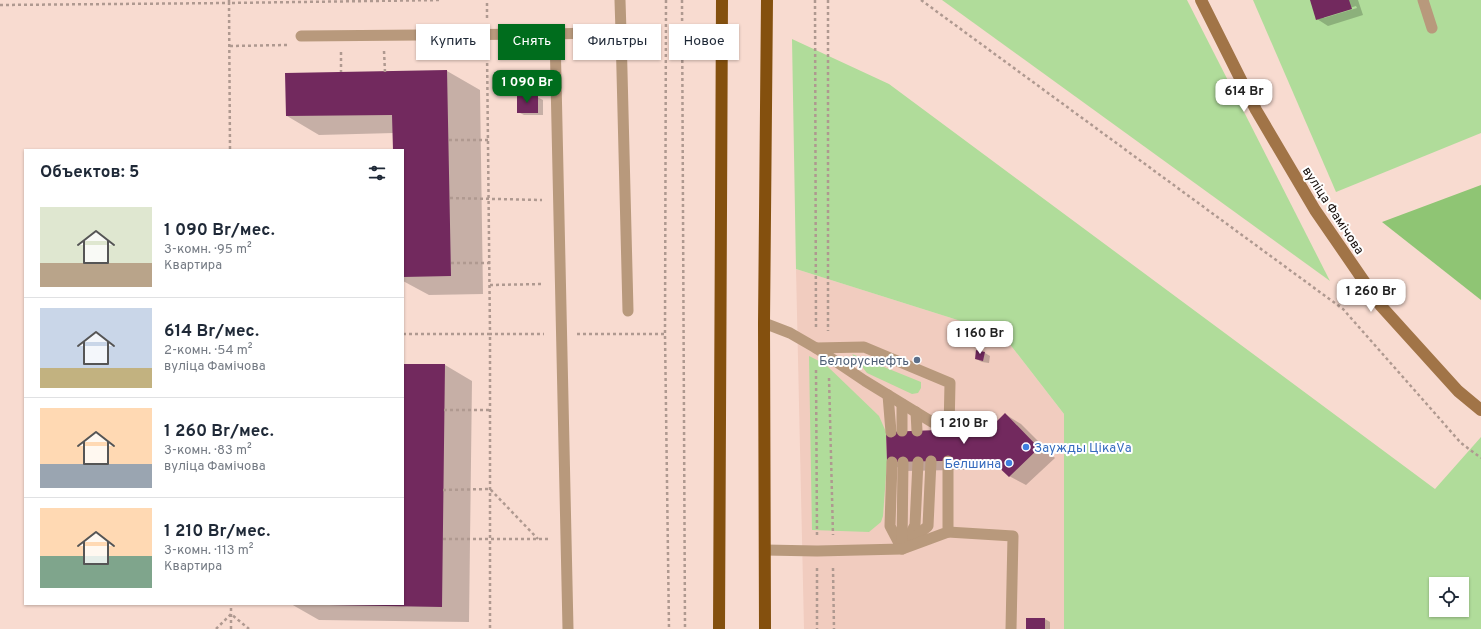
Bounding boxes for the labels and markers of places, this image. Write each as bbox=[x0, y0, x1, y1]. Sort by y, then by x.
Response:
pin: 1 090 Br bbox=[486, 70, 568, 104]
pin: 614 Br bbox=[1211, 79, 1277, 113]
pin: 1 260 Br bbox=[1330, 279, 1412, 313]
pin: 1 160 Br bbox=[939, 321, 1021, 355]
place label: Белоруснефть bbox=[819, 354, 909, 370]
marker: Белоруснефть bbox=[912, 355, 922, 365]
pin: 1 210 Br bbox=[923, 411, 1005, 445]
place label: Заужды ЦікаVа bbox=[1034, 441, 1131, 457]
marker: Заужды ЦікаVа bbox=[1021, 442, 1031, 452]
place label: Белшина bbox=[944, 457, 1001, 473]
marker: Белшина bbox=[1004, 458, 1014, 468]

